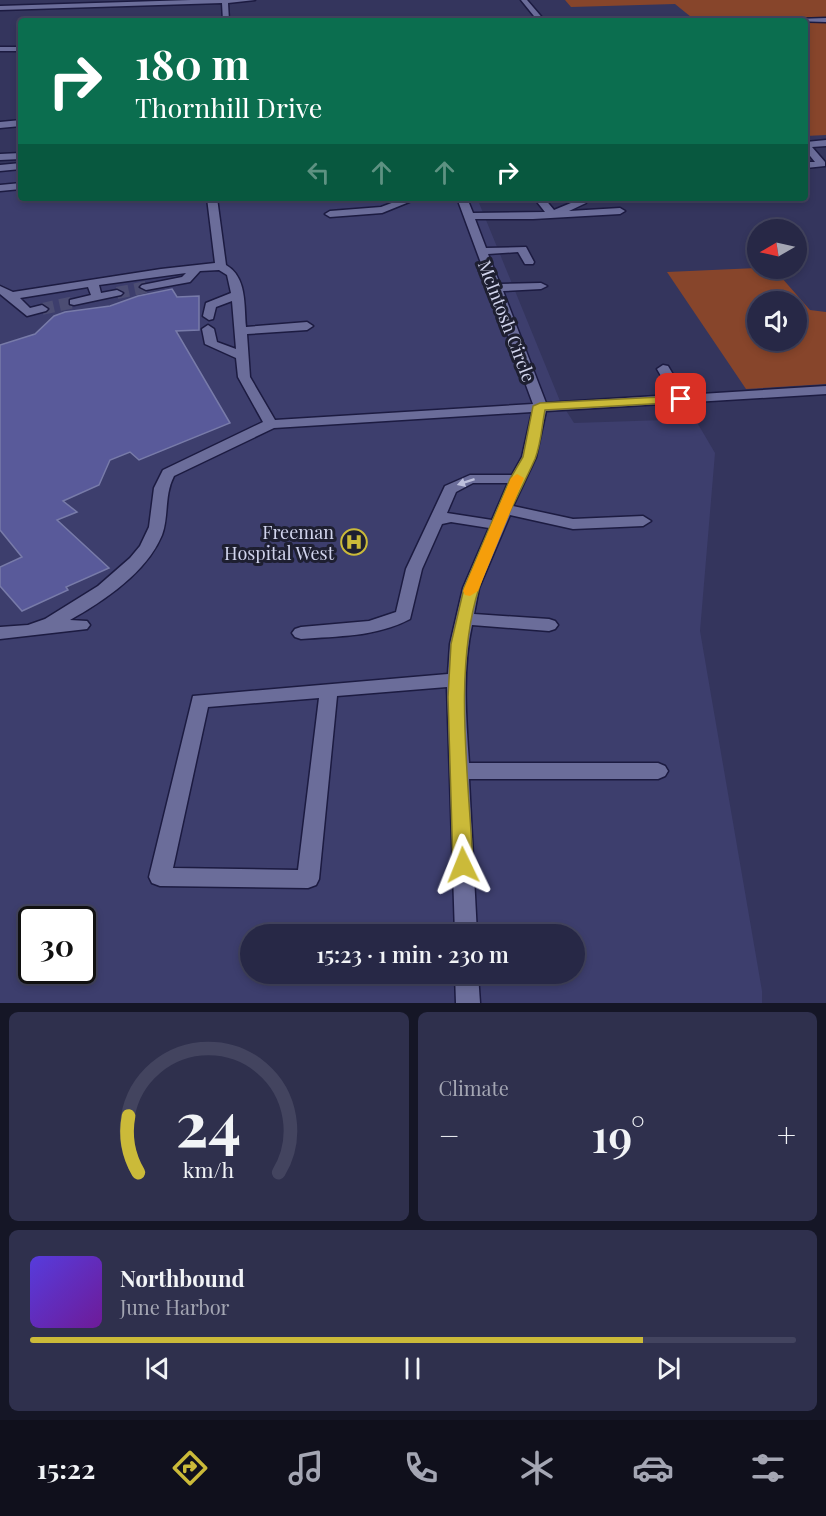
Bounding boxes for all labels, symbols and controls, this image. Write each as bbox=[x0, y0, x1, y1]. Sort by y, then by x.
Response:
text: 180 m bbox=[135, 35, 250, 91]
icon: right bbox=[36, 42, 114, 120]
text: Thornhill Drive bbox=[135, 89, 322, 125]
icon: left bbox=[302, 156, 335, 189]
icon: ahead bbox=[365, 156, 398, 189]
icon: ahead bbox=[428, 156, 461, 189]
icon: right bbox=[491, 156, 524, 189]
north arrow bbox=[747, 219, 807, 279]
map controls bbox=[747, 219, 807, 351]
street label: McIntosh Circle bbox=[473, 257, 541, 385]
button: sound bbox=[747, 291, 807, 351]
pin bbox=[655, 373, 706, 424]
icon: arrive bbox=[664, 382, 697, 415]
one-way arrow bbox=[456, 478, 474, 487]
place label: Freeman Hospital West bbox=[224, 520, 335, 565]
hospital icon: Freeman Hospital West bbox=[339, 527, 369, 557]
position arrow bbox=[431, 833, 495, 897]
speed limit sign: 30 bbox=[18, 906, 96, 984]
text: 15:23 · 1 min · 230 m bbox=[316, 939, 509, 969]
text: Climate bbox=[439, 1074, 509, 1101]
text: 24 bbox=[176, 1079, 242, 1163]
text: 19° bbox=[591, 1104, 645, 1164]
text: − bbox=[439, 1112, 460, 1156]
text: + bbox=[777, 1112, 796, 1156]
text: km/h bbox=[183, 1156, 235, 1184]
text: Northbound bbox=[120, 1263, 245, 1293]
text: June Harbor bbox=[120, 1293, 230, 1320]
icon: previous bbox=[141, 1352, 174, 1385]
icon: pause bbox=[396, 1352, 429, 1385]
icon: next bbox=[652, 1352, 685, 1385]
icon: directions bbox=[169, 1447, 211, 1489]
icon: music bbox=[285, 1447, 327, 1489]
icon: phone bbox=[400, 1447, 442, 1489]
icon: climate bbox=[516, 1447, 558, 1489]
icon: car bbox=[632, 1447, 674, 1489]
icon: filters bbox=[747, 1447, 789, 1489]
text: 15:22 bbox=[37, 1450, 95, 1486]

